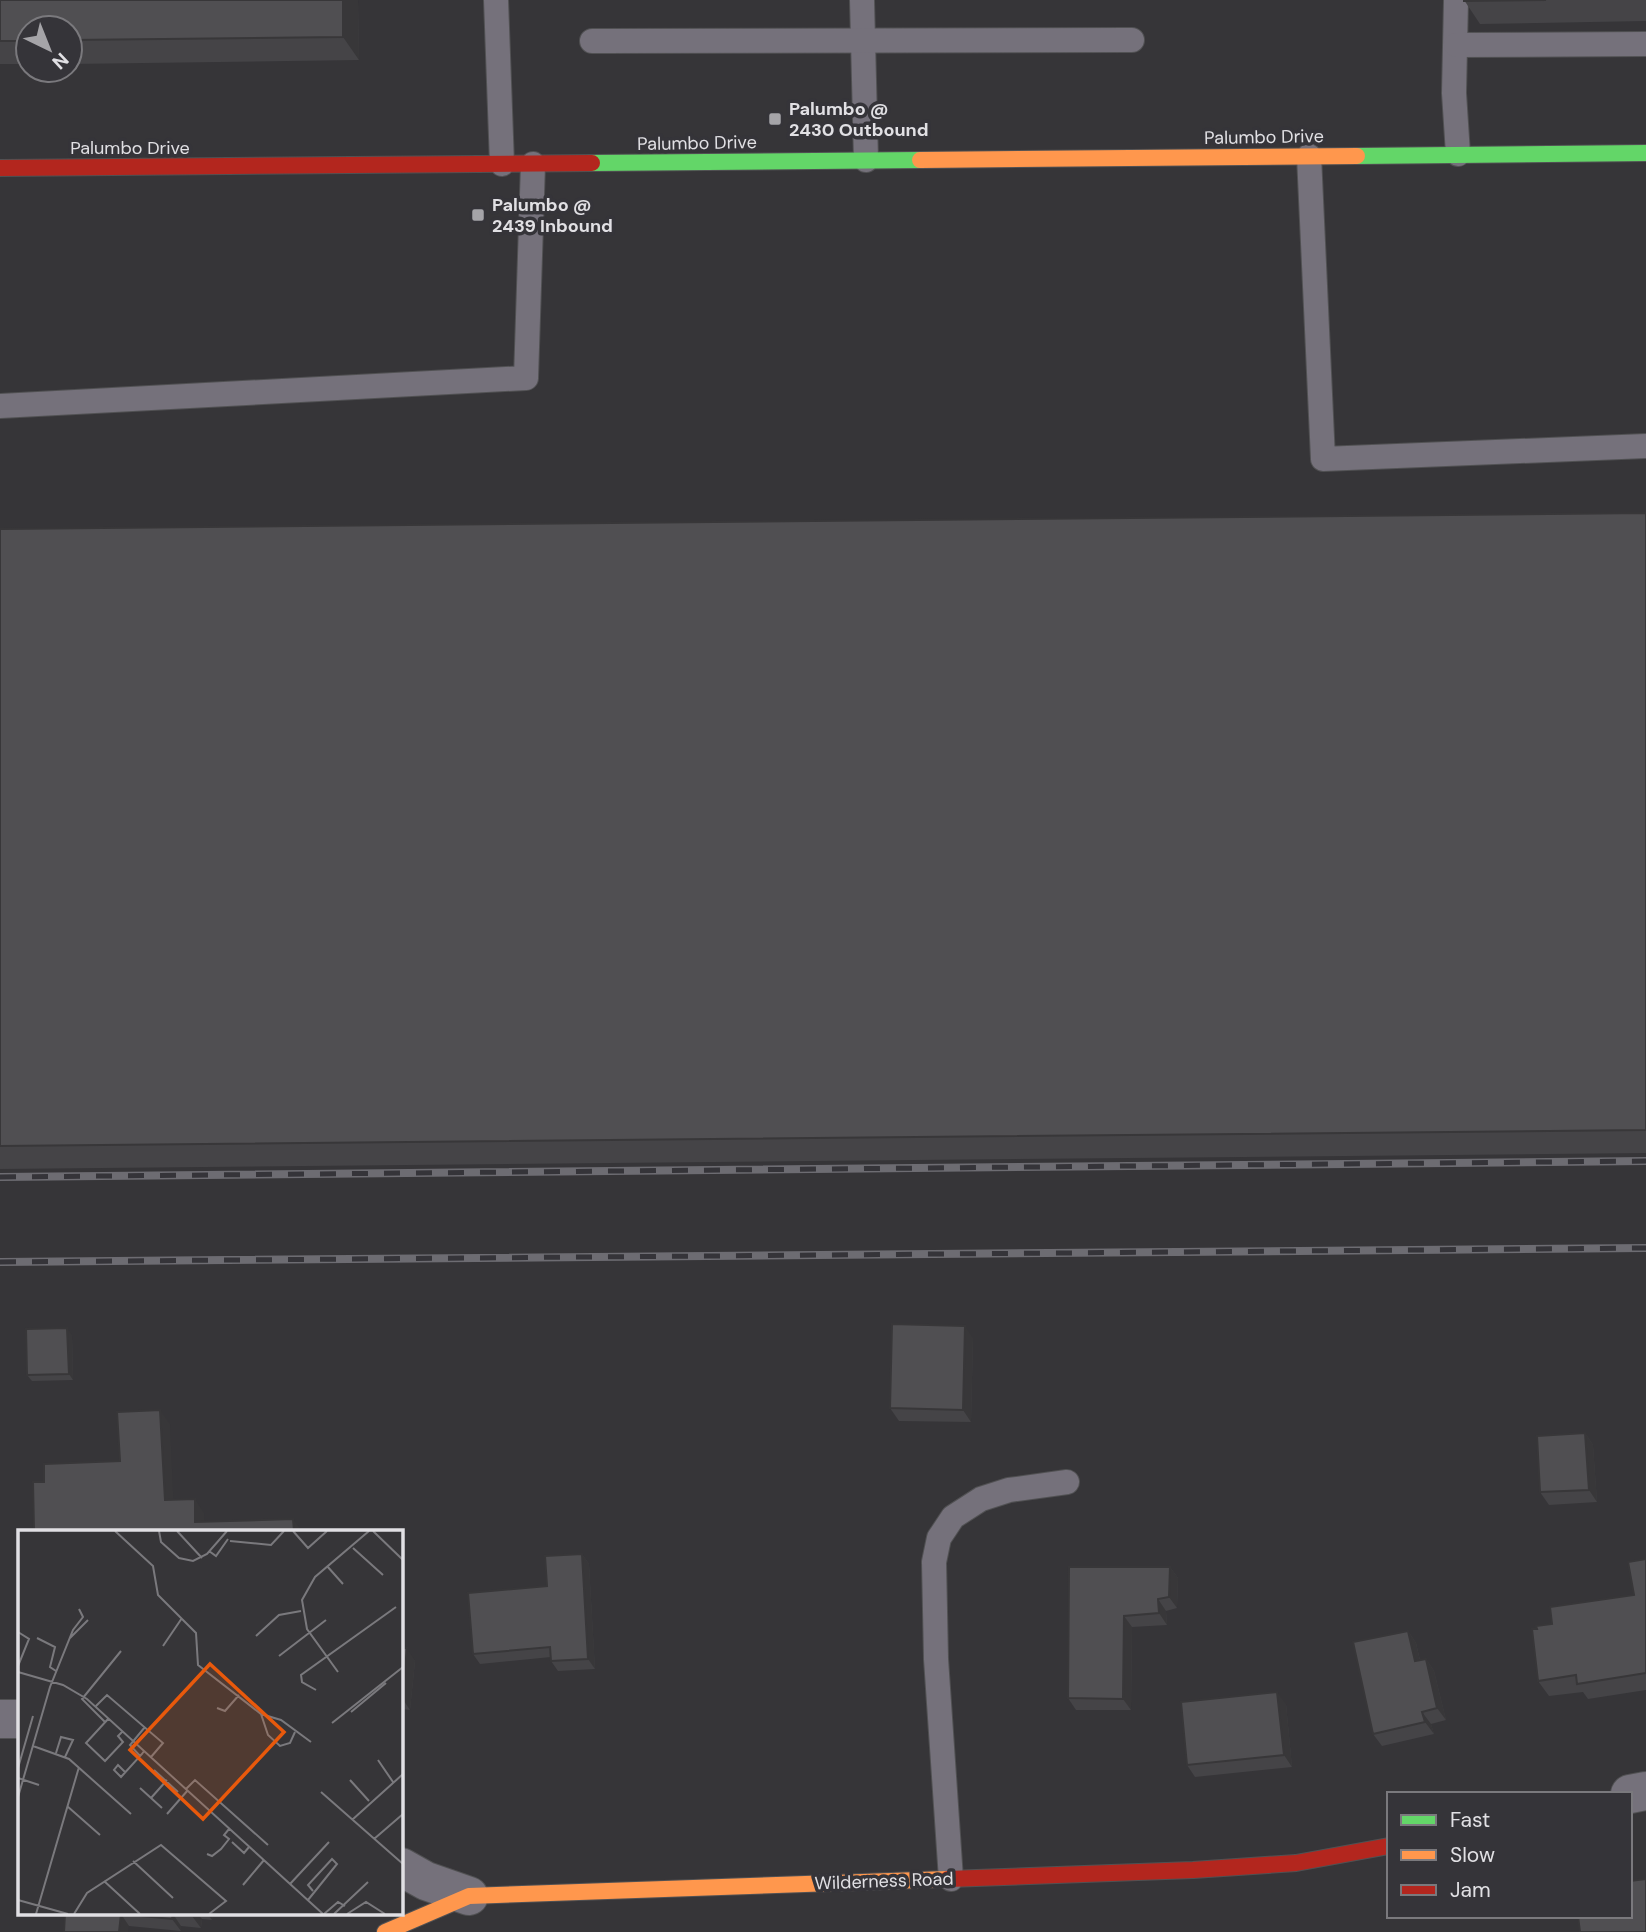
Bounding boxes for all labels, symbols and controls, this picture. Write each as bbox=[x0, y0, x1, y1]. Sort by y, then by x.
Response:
north arrow bbox=[14, 14, 84, 84]
text: N bbox=[47, 47, 74, 75]
place label: Palumbo @ 2430 Outbound bbox=[789, 97, 928, 142]
marker: Palumbo @ 2430 Outbound bbox=[767, 111, 783, 127]
street label: Palumbo Drive bbox=[1204, 124, 1324, 150]
street label: Palumbo Drive bbox=[637, 130, 757, 156]
street label: Palumbo Drive bbox=[70, 136, 190, 160]
place label: Palumbo @ 2439 Inbound bbox=[492, 193, 613, 238]
marker: Palumbo @ 2439 Inbound bbox=[470, 207, 486, 223]
inset map bbox=[18, 1530, 402, 1914]
legend bbox=[1387, 1792, 1632, 1918]
text: Fast bbox=[1450, 1806, 1490, 1834]
text: Slow bbox=[1450, 1841, 1495, 1869]
street label: Wilderness Road bbox=[814, 1867, 954, 1895]
text: Jam bbox=[1450, 1876, 1491, 1904]

